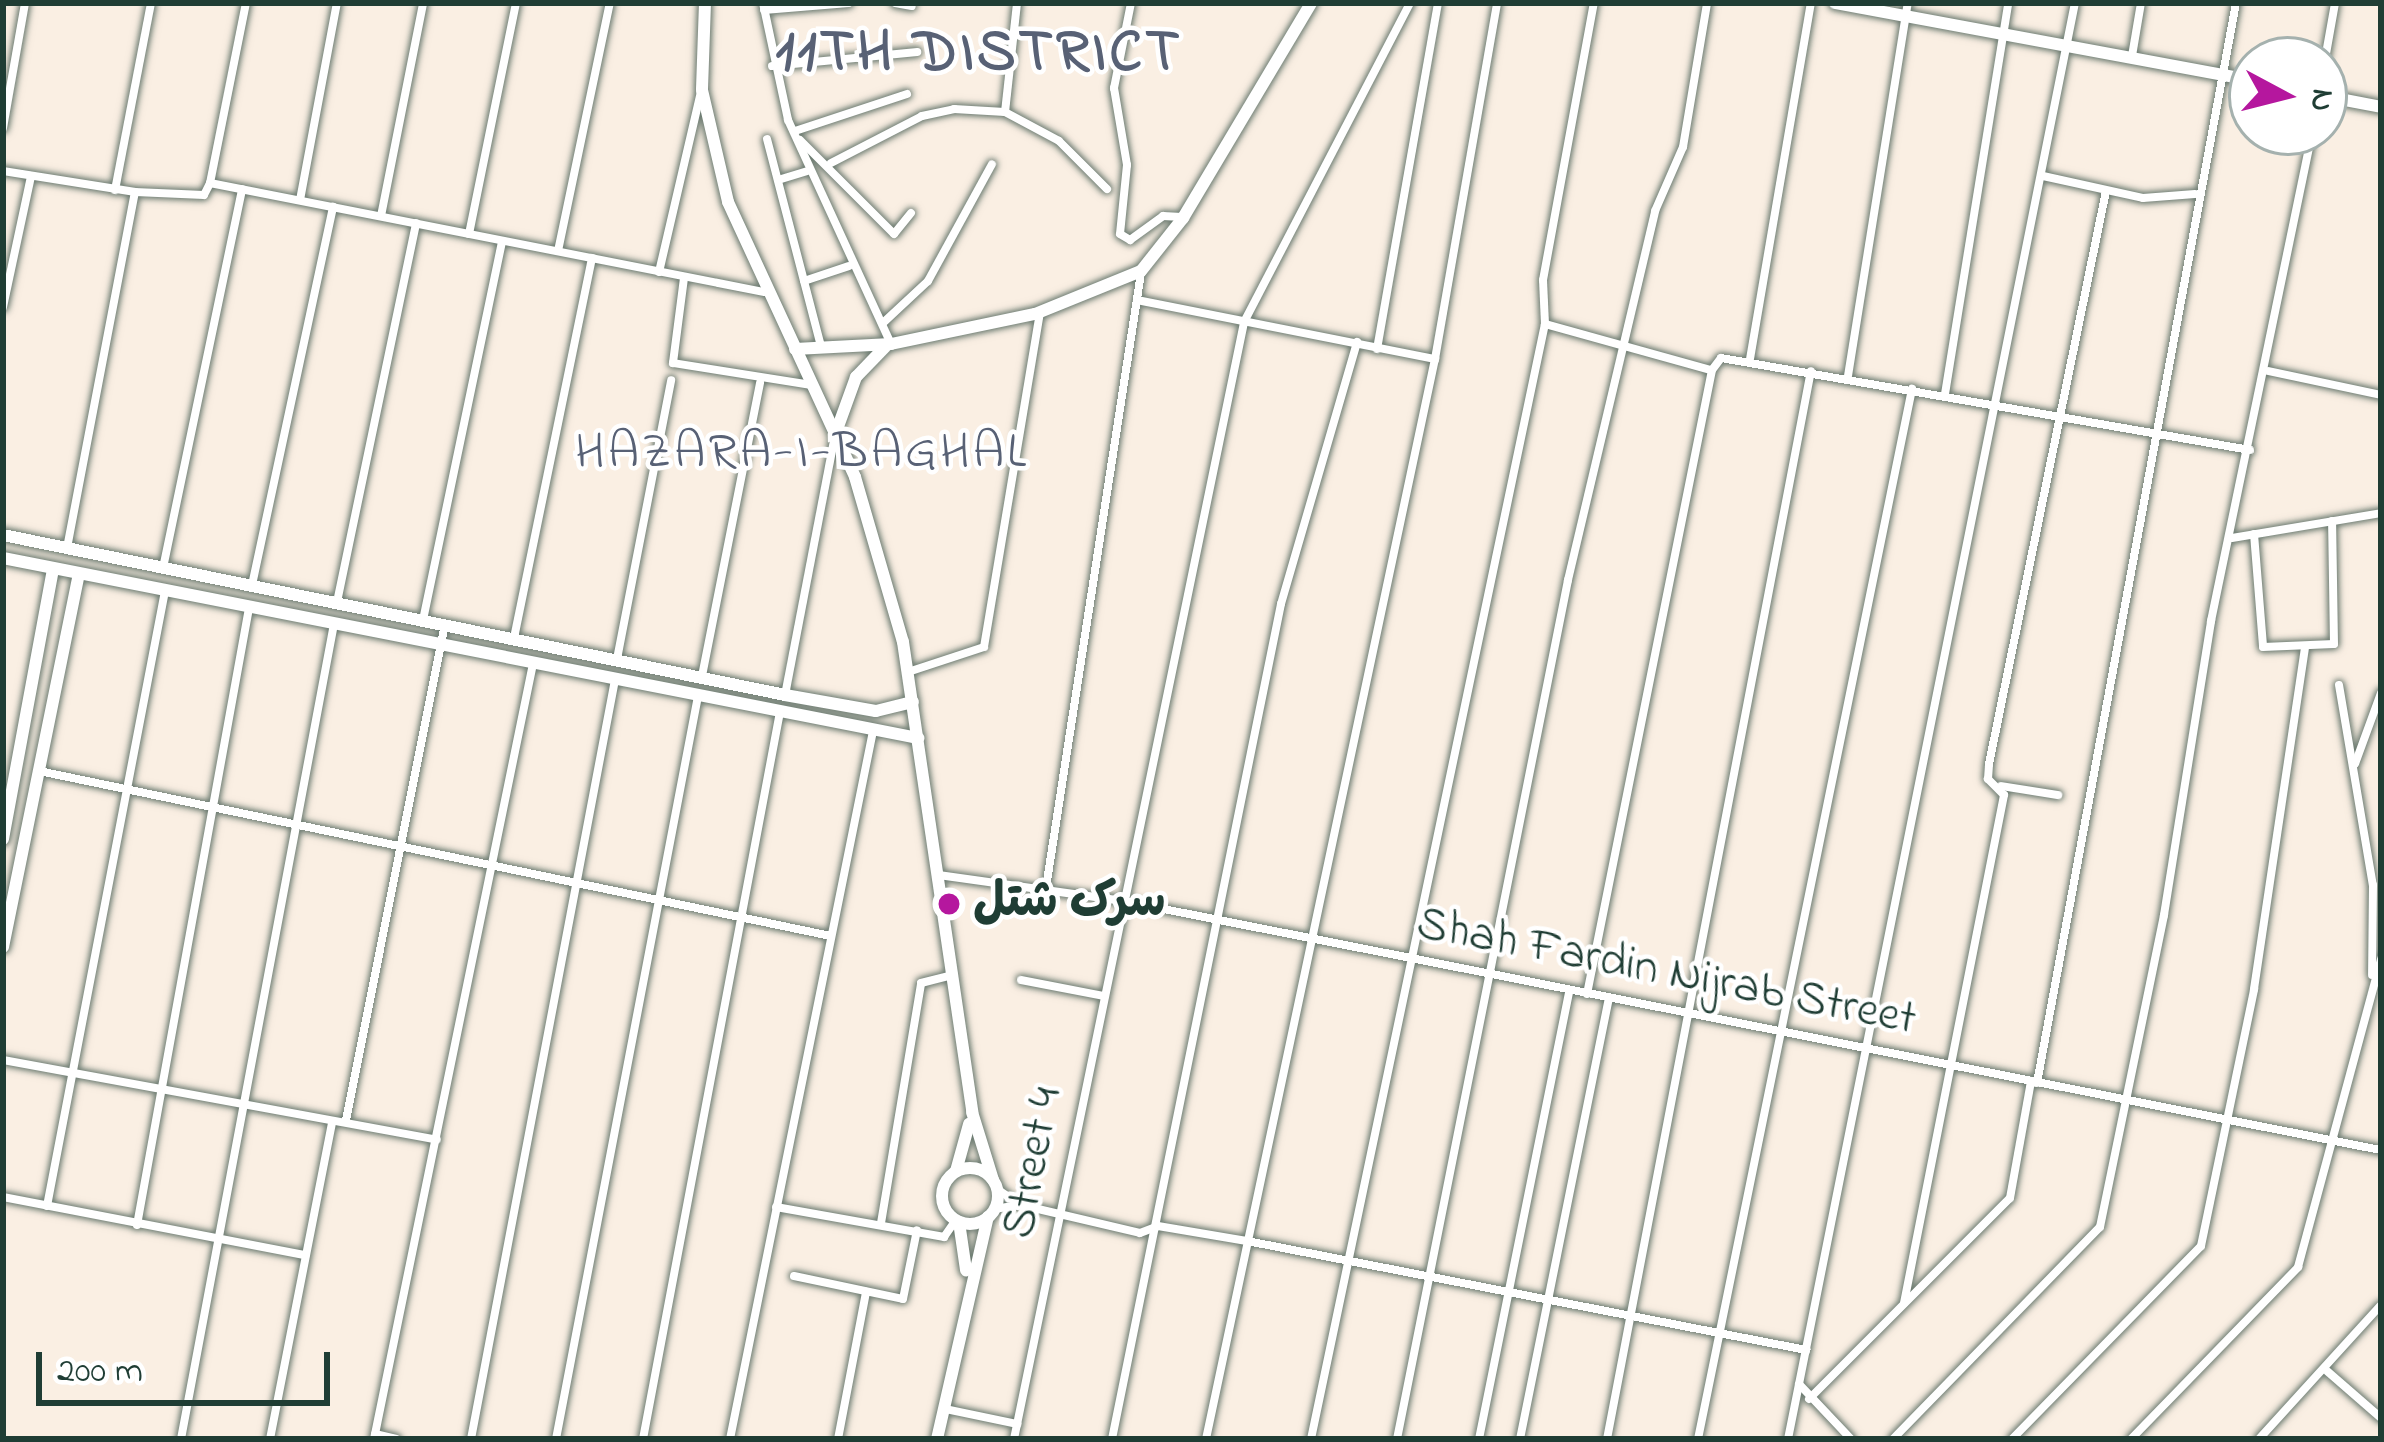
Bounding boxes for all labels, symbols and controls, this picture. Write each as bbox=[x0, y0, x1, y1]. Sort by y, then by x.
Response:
district label: 11TH DISTRICT bbox=[775, 18, 1183, 90]
north arrow bbox=[2228, 36, 2348, 156]
text: N bbox=[2296, 86, 2346, 114]
district label: HAZARA-I-BAGHAL bbox=[575, 423, 1029, 485]
place label: سرک شتل bbox=[973, 875, 1166, 933]
marker: سرک شتل bbox=[936, 891, 962, 917]
street label: Shah Fardin Nijrab Street bbox=[1412, 896, 1920, 1050]
street label: Street 4 bbox=[991, 1083, 1077, 1243]
scale bar bbox=[42, 1328, 336, 1402]
text: 200 m bbox=[57, 1346, 143, 1399]

